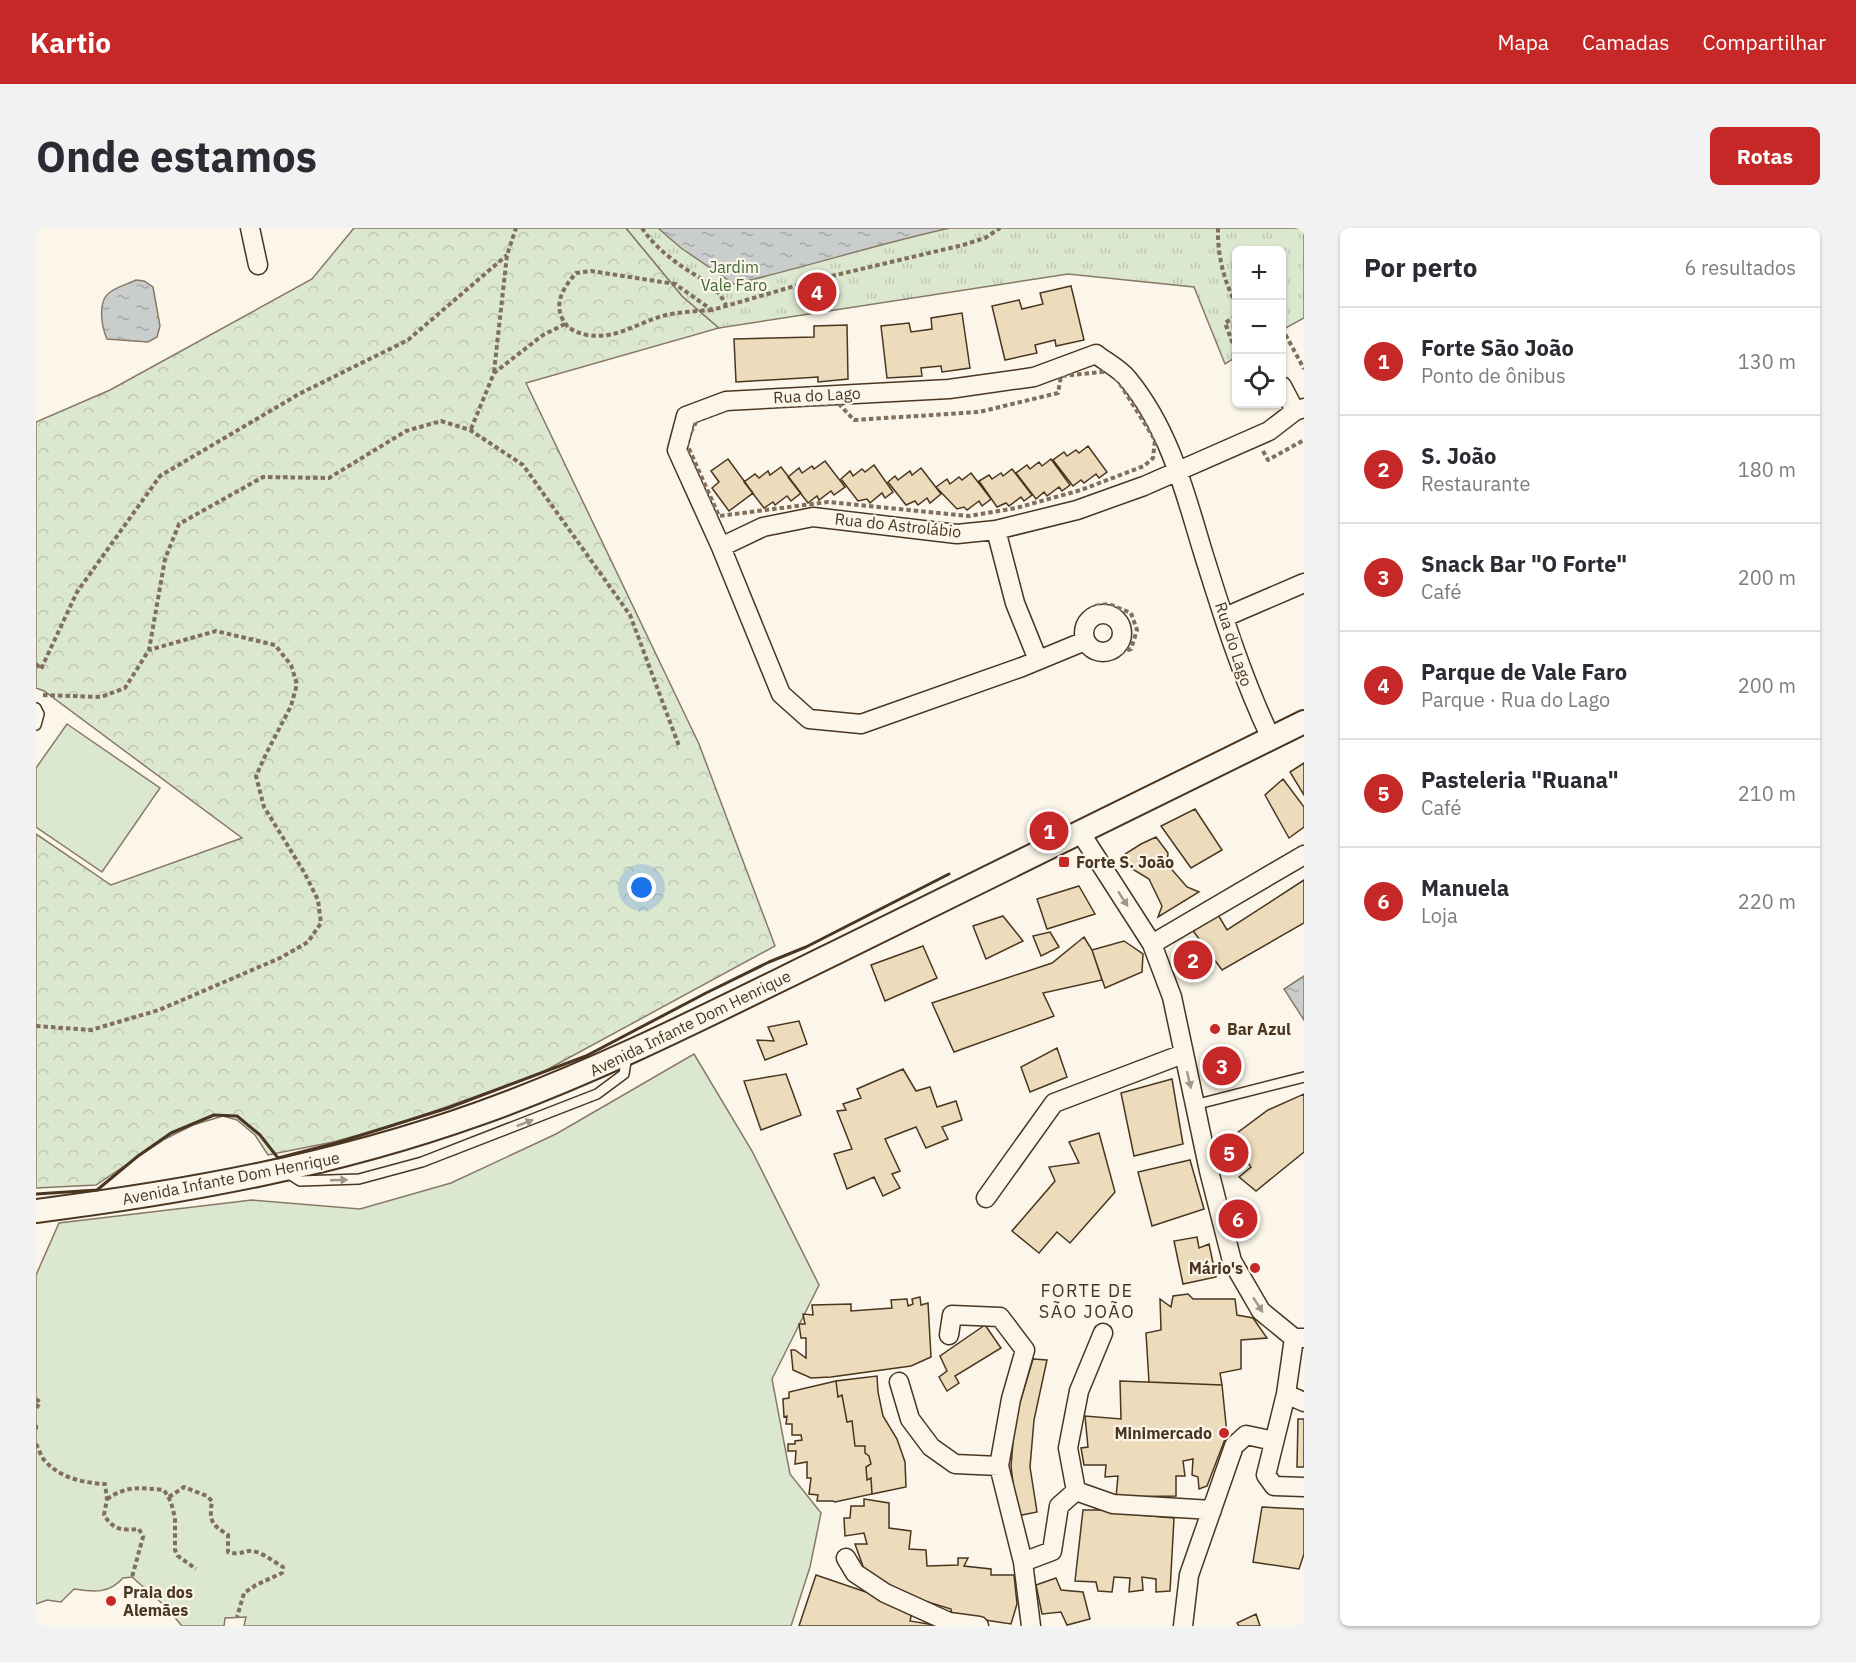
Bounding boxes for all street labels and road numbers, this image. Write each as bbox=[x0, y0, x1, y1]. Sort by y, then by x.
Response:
street label: Rua do Lago bbox=[773, 383, 861, 407]
street label: Rua do Astrolábio bbox=[834, 508, 962, 542]
street label: Rua do Lago bbox=[1211, 599, 1257, 689]
street label: Avenida Infante Dom Henrique bbox=[586, 965, 794, 1080]
street label: Avenida Infante Dom Henrique bbox=[121, 1147, 342, 1209]

